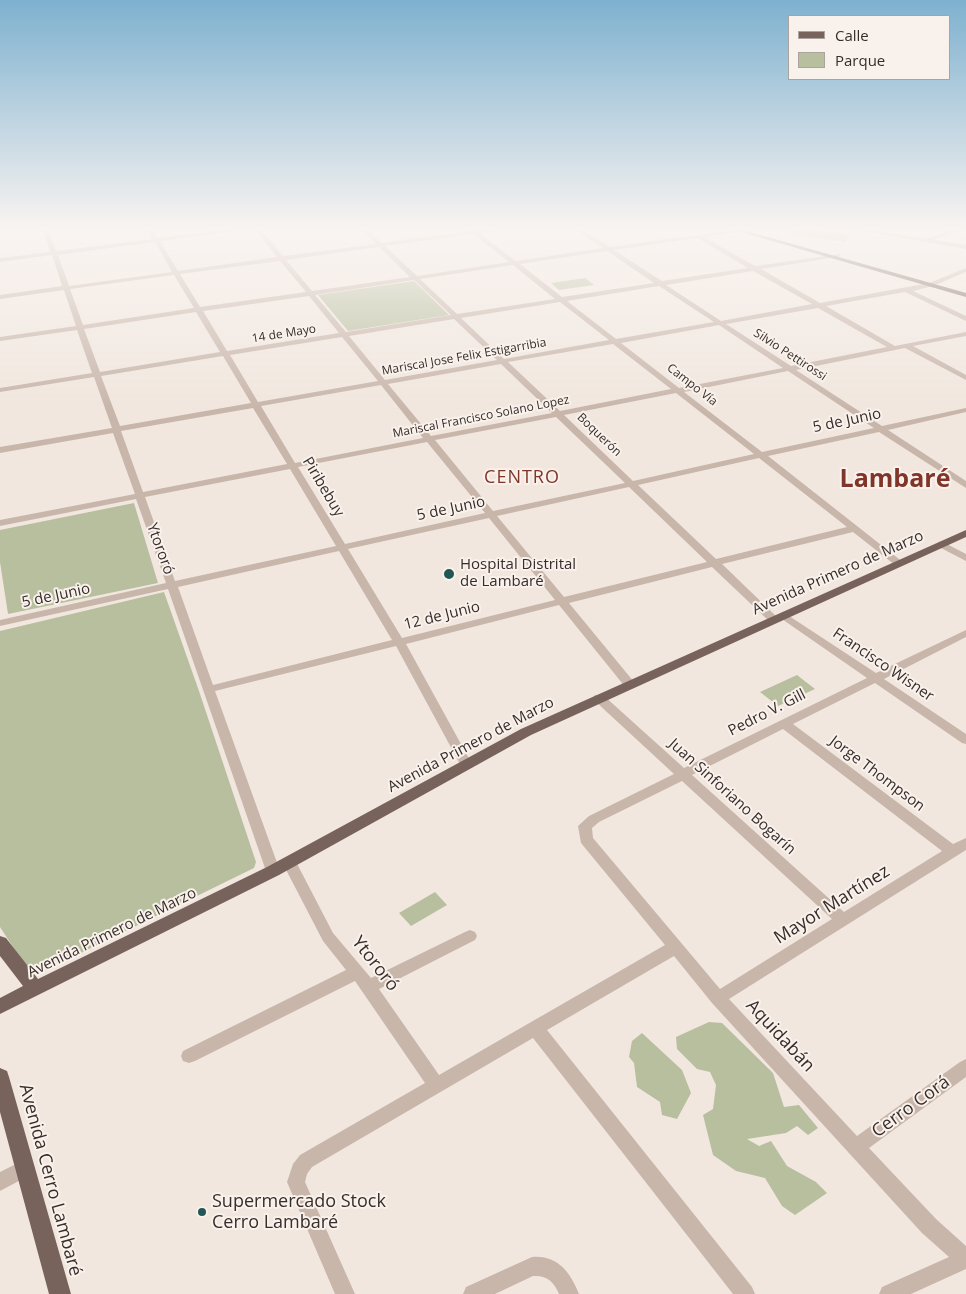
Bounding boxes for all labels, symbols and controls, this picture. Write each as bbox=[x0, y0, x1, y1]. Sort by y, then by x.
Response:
legend bbox=[788, 15, 951, 80]
text: Calle bbox=[835, 25, 869, 45]
text: Parque bbox=[835, 50, 885, 70]
street label: 14 de Mayo bbox=[251, 322, 317, 346]
street label: Silvio Pettirossi bbox=[751, 326, 829, 384]
street label: Mariscal Jose Felix Estigarribia bbox=[381, 335, 547, 379]
street label: Campo Vía bbox=[664, 361, 720, 409]
street label: Mariscal Francisco Solano Lopez bbox=[391, 393, 571, 441]
street label: 5 de Junio bbox=[811, 405, 883, 437]
street label: Boquerón bbox=[574, 410, 624, 460]
street label: Piribebuy bbox=[298, 454, 348, 520]
district label: Lambaré bbox=[840, 465, 950, 495]
district label: CENTRO bbox=[483, 467, 561, 489]
street label: 5 de Junio bbox=[415, 493, 487, 525]
street label: Ytororó bbox=[142, 521, 178, 577]
street label: Avenida Primero de Marzo bbox=[750, 527, 926, 619]
place label: Hospital Distrital de Lambaré bbox=[460, 556, 576, 591]
marker: Hospital Distrital de Lambaré bbox=[442, 567, 456, 581]
street label: 5 de Junio bbox=[20, 580, 92, 612]
street label: 12 de Junio bbox=[402, 598, 482, 634]
street label: Francisco Wisner bbox=[829, 624, 937, 706]
street label: Pedro V. Gill bbox=[725, 686, 809, 740]
street label: Avenida Primero de Marzo bbox=[385, 693, 557, 797]
street label: Jorge Thompson bbox=[826, 732, 928, 816]
street label: Juan Sinforiano Bogarín bbox=[665, 735, 799, 859]
street label: Mayor Martínez bbox=[770, 861, 894, 949]
street label: Avenida Primero de Marzo bbox=[25, 884, 199, 982]
street label: Ytororó bbox=[347, 932, 403, 996]
street label: Aquidabán bbox=[741, 995, 819, 1077]
street label: Cerro Corá bbox=[868, 1071, 954, 1143]
street label: Avenida Cerro Lambaré bbox=[14, 1082, 86, 1278]
place label: Supermercado Stock Cerro Lambaré bbox=[212, 1191, 386, 1234]
marker: Supermercado Stock Cerro Lambaré bbox=[196, 1206, 208, 1218]

